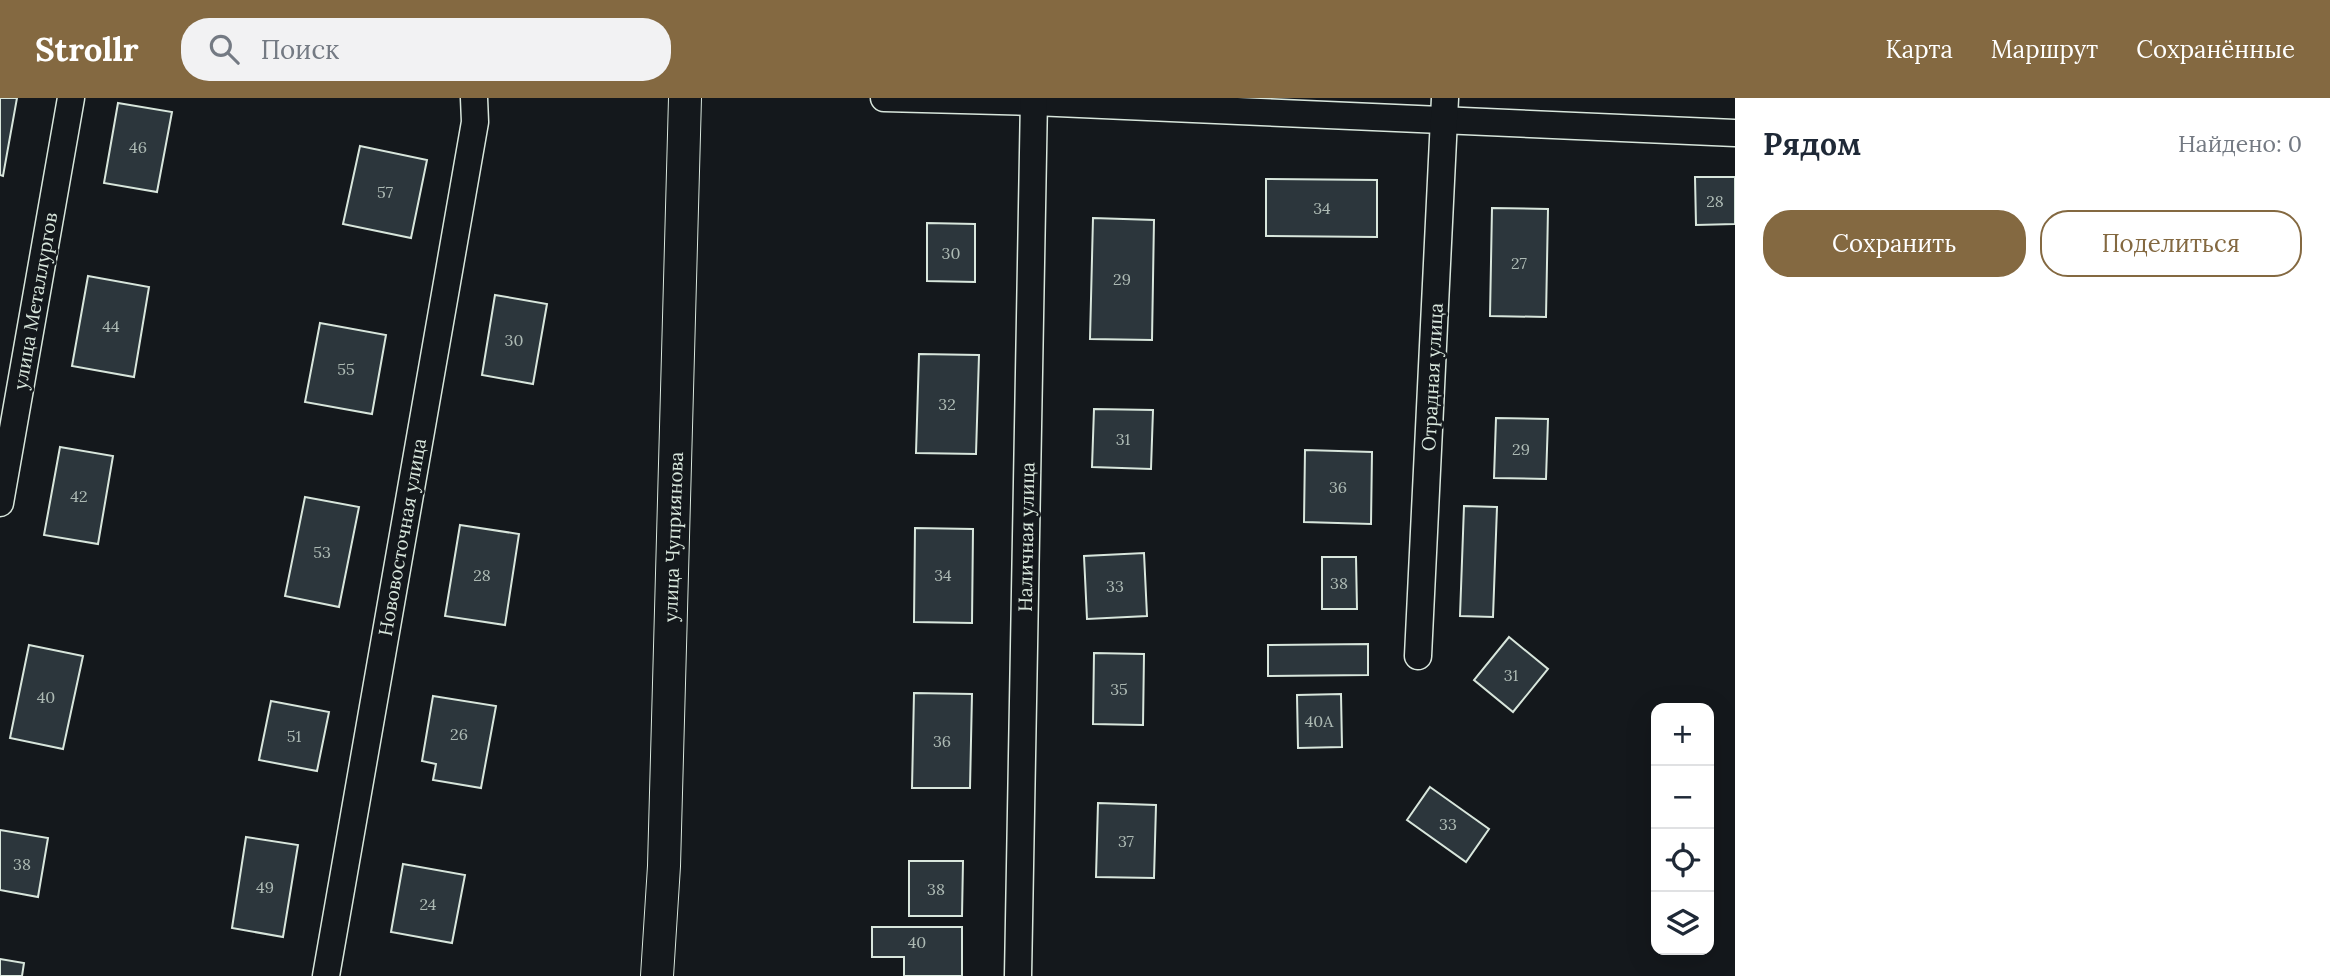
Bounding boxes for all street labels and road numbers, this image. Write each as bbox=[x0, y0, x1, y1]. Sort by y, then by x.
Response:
street label: улица Металлургов bbox=[8, 210, 62, 392]
street label: Отрадная улица bbox=[1416, 302, 1448, 452]
street label: Нововосточная улица bbox=[373, 436, 431, 638]
street label: улица Чуприянова bbox=[658, 451, 688, 623]
street label: Наличная улица bbox=[1013, 462, 1039, 612]

